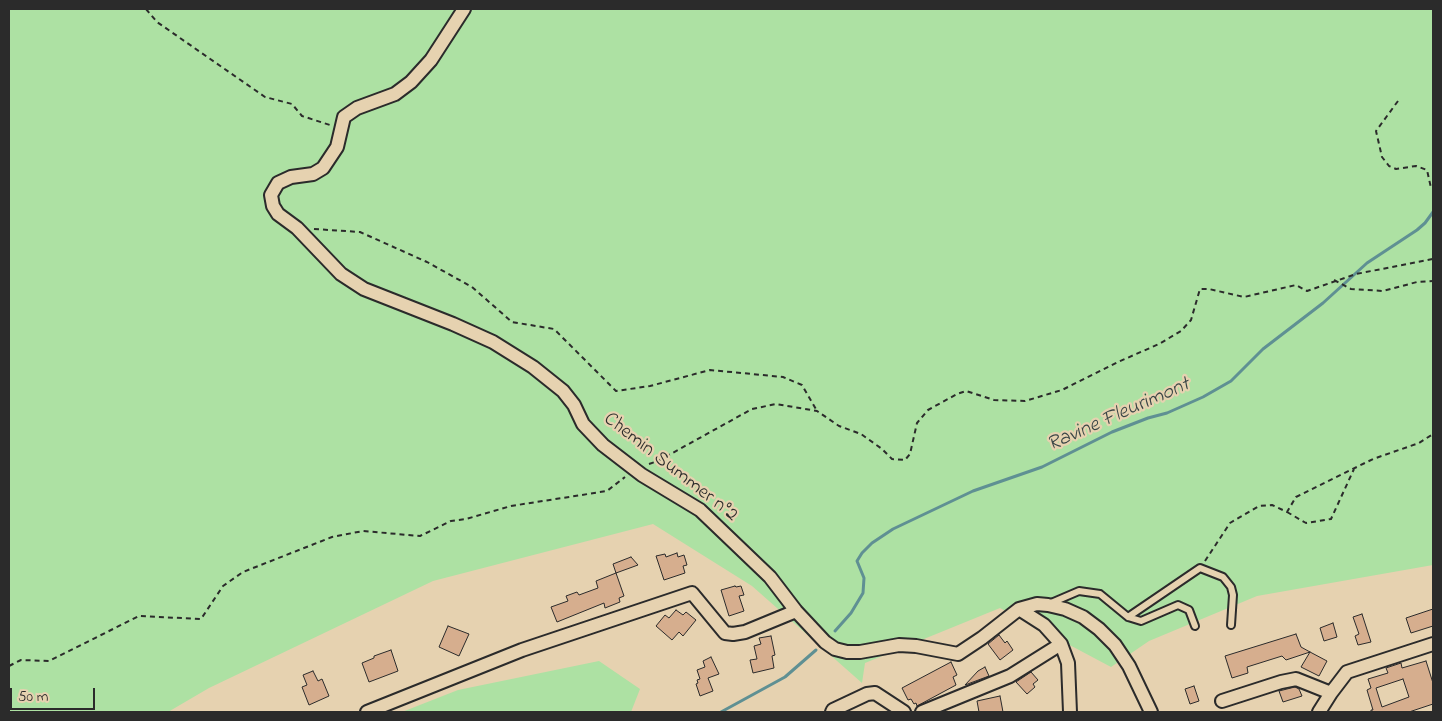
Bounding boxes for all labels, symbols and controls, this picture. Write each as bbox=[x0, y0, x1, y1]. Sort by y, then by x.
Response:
water label: Ravine Fleurimont bbox=[1044, 373, 1194, 459]
street label: Chemin Summer n°2 bbox=[598, 408, 742, 528]
scale bar bbox=[12, 678, 98, 710]
text: 50 m bbox=[18, 686, 48, 708]

